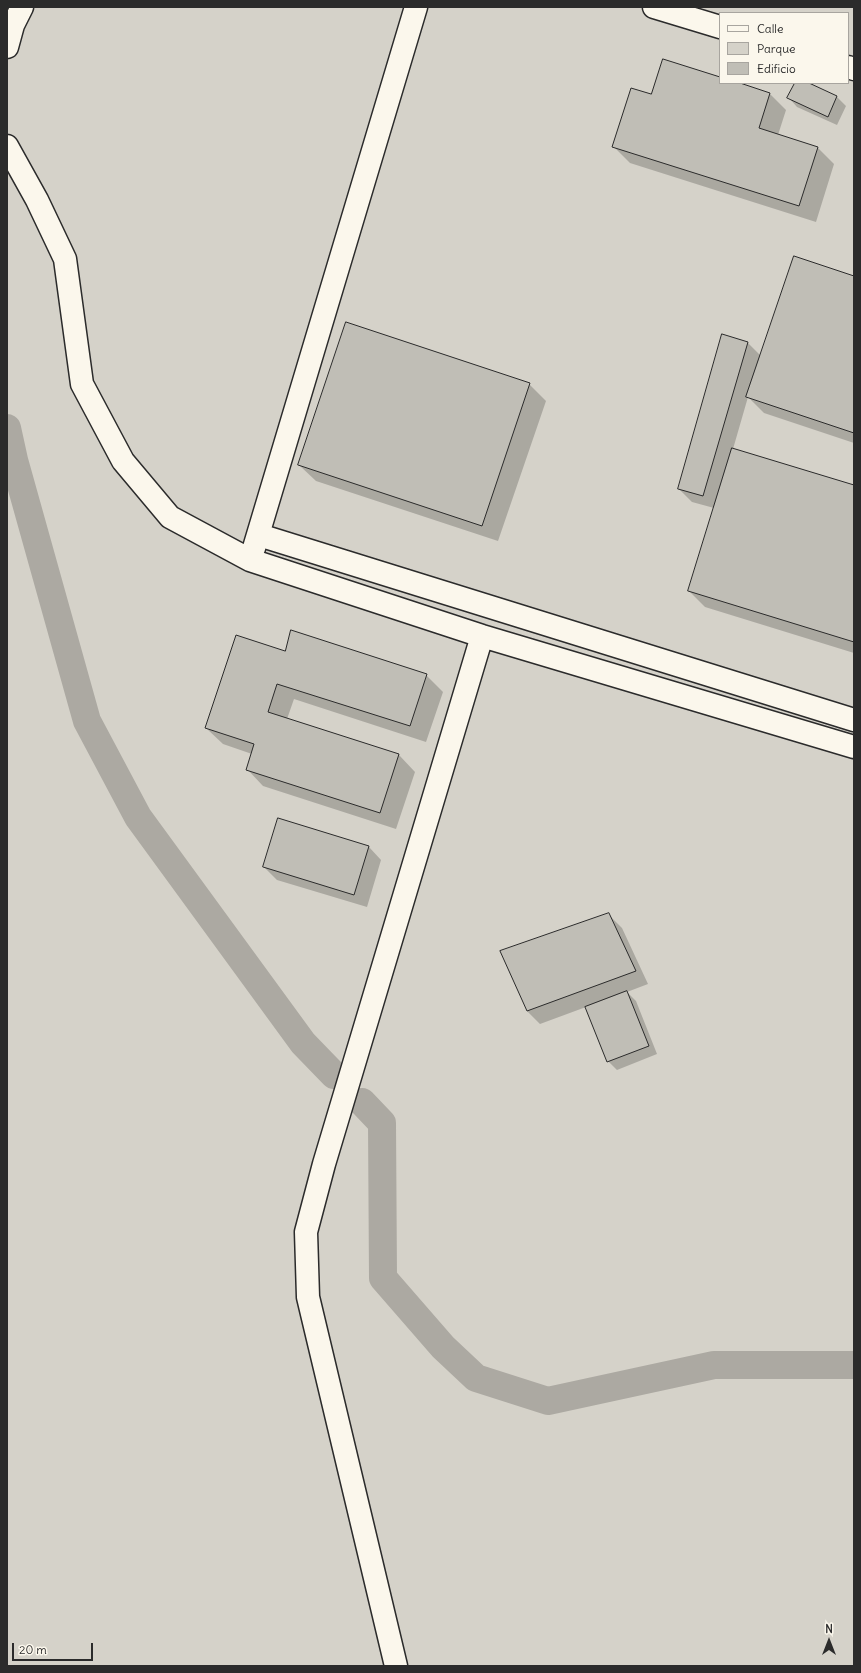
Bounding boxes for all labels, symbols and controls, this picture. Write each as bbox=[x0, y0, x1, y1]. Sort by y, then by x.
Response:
legend bbox=[719, 12, 849, 84]
text: Calle bbox=[757, 21, 784, 36]
text: Parque bbox=[757, 41, 796, 56]
text: Edificio bbox=[757, 61, 796, 76]
north arrow bbox=[809, 1621, 849, 1661]
text: N bbox=[825, 1622, 833, 1636]
scale bar bbox=[14, 1635, 95, 1661]
text: 20 m bbox=[19, 1642, 47, 1657]

